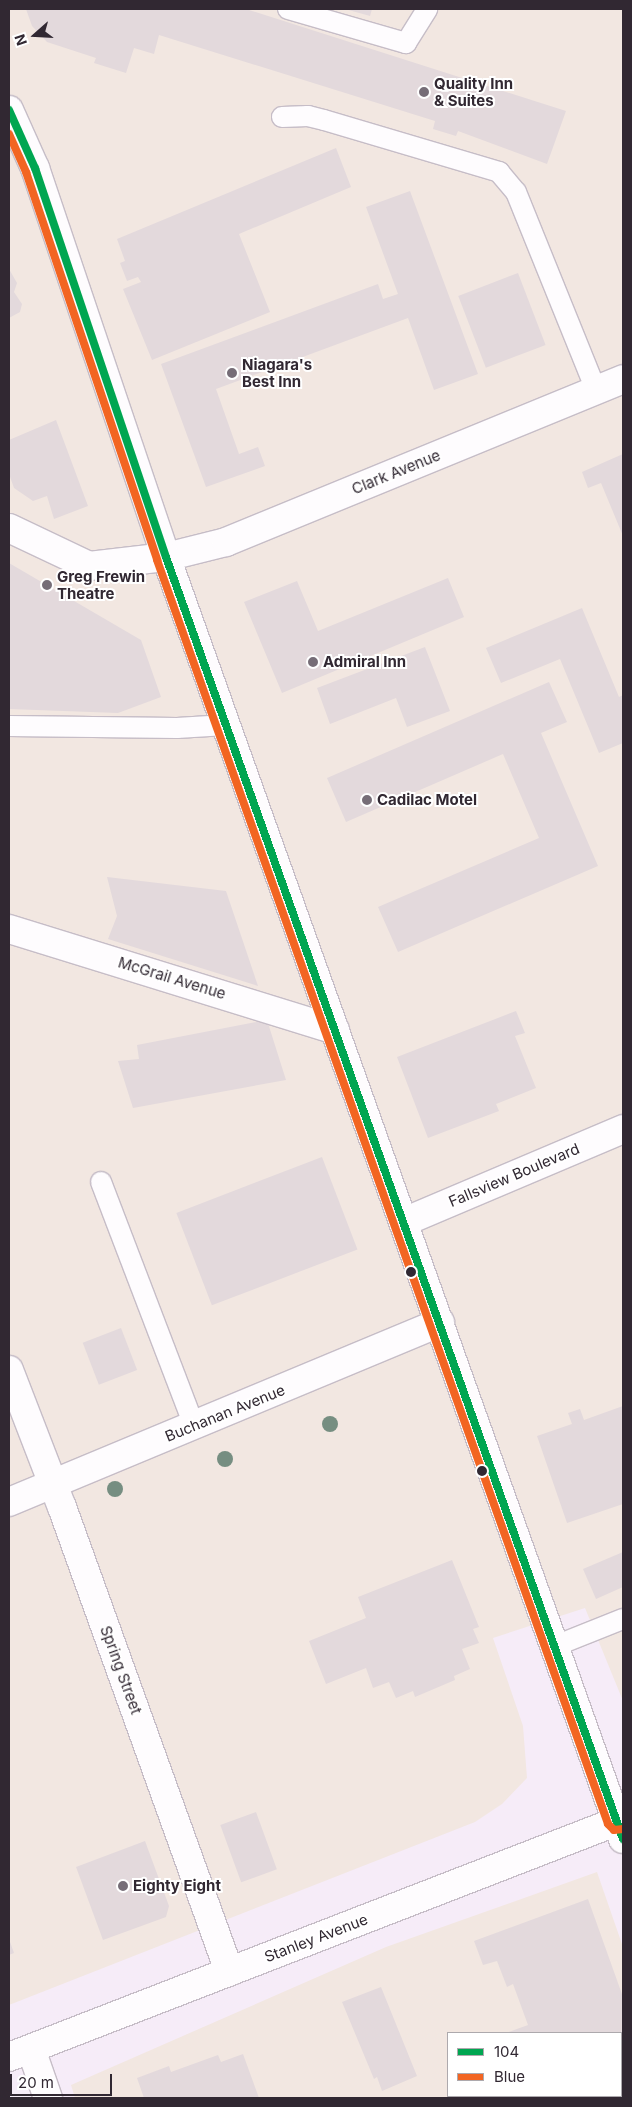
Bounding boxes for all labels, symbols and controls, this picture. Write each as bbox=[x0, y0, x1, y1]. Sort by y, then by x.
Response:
north arrow bbox=[10, 10, 60, 60]
text: N bbox=[11, 32, 30, 48]
place label: Quality Inn & Suites bbox=[434, 74, 513, 109]
marker: Quality Inn & Suites bbox=[418, 86, 430, 98]
place label: Niagara's Best Inn bbox=[242, 355, 312, 390]
marker: Niagara's Best Inn bbox=[226, 367, 238, 379]
street label: Clark Avenue bbox=[349, 446, 443, 498]
place label: Greg Frewin Theatre bbox=[57, 567, 145, 602]
marker: Greg Frewin Theatre bbox=[41, 579, 53, 591]
place label: Admiral Inn bbox=[323, 653, 406, 671]
marker: Admiral Inn bbox=[307, 656, 319, 668]
place label: Cadilac Motel bbox=[377, 791, 477, 809]
marker: Cadilac Motel bbox=[361, 794, 373, 806]
street label: McGrail Avenue bbox=[116, 953, 228, 1003]
street label: Fallsview Boulevard bbox=[446, 1139, 582, 1211]
unlabelled marker bbox=[406, 1267, 416, 1277]
street label: Buchanan Avenue bbox=[162, 1381, 288, 1445]
unlabelled marker bbox=[477, 1466, 487, 1476]
street label: Spring Street bbox=[97, 1623, 145, 1717]
place label: Eighty Eight bbox=[133, 1877, 221, 1895]
marker: Eighty Eight bbox=[117, 1880, 129, 1892]
street label: Stanley Avenue bbox=[262, 1910, 370, 1966]
legend bbox=[447, 2032, 622, 2097]
text: 104 bbox=[494, 2042, 519, 2061]
scale bar bbox=[12, 2064, 115, 2096]
text: Blue bbox=[494, 2067, 525, 2086]
text: 20 m bbox=[18, 2073, 54, 2092]

